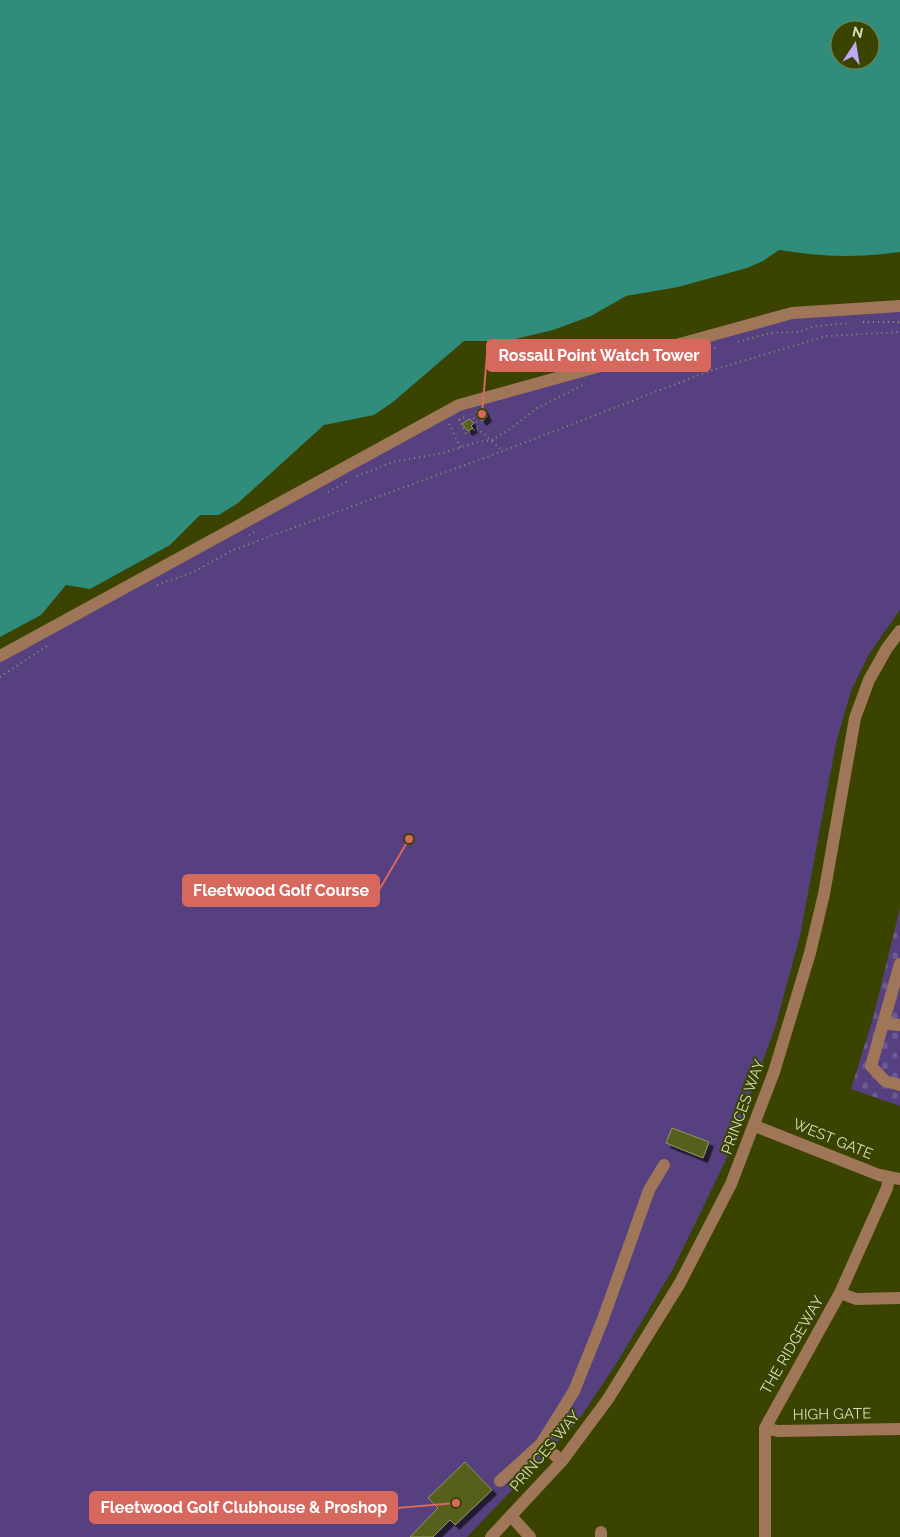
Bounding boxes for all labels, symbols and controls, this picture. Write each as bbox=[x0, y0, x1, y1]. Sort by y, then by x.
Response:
north arrow bbox=[830, 20, 880, 70]
text: N bbox=[851, 23, 865, 41]
callout: Rossall Point Watch Tower bbox=[487, 340, 710, 371]
text: Rossall Point Watch Tower bbox=[499, 346, 699, 365]
callout: Fleetwood Golf Course bbox=[183, 875, 379, 906]
text: Fleetwood Golf Course bbox=[193, 881, 369, 900]
street label: PRINCES WAY bbox=[717, 1057, 769, 1157]
street label: WEST GATE bbox=[790, 1115, 876, 1163]
street label: THE RIDGEWAY bbox=[757, 1292, 828, 1397]
street label: HIGH GATE bbox=[793, 1404, 871, 1424]
street label: PRINCES WAY bbox=[506, 1407, 584, 1495]
callout: Fleetwood Golf Clubhouse & Proshop bbox=[90, 1492, 397, 1523]
text: Fleetwood Golf Clubhouse & Proshop bbox=[101, 1498, 387, 1517]

